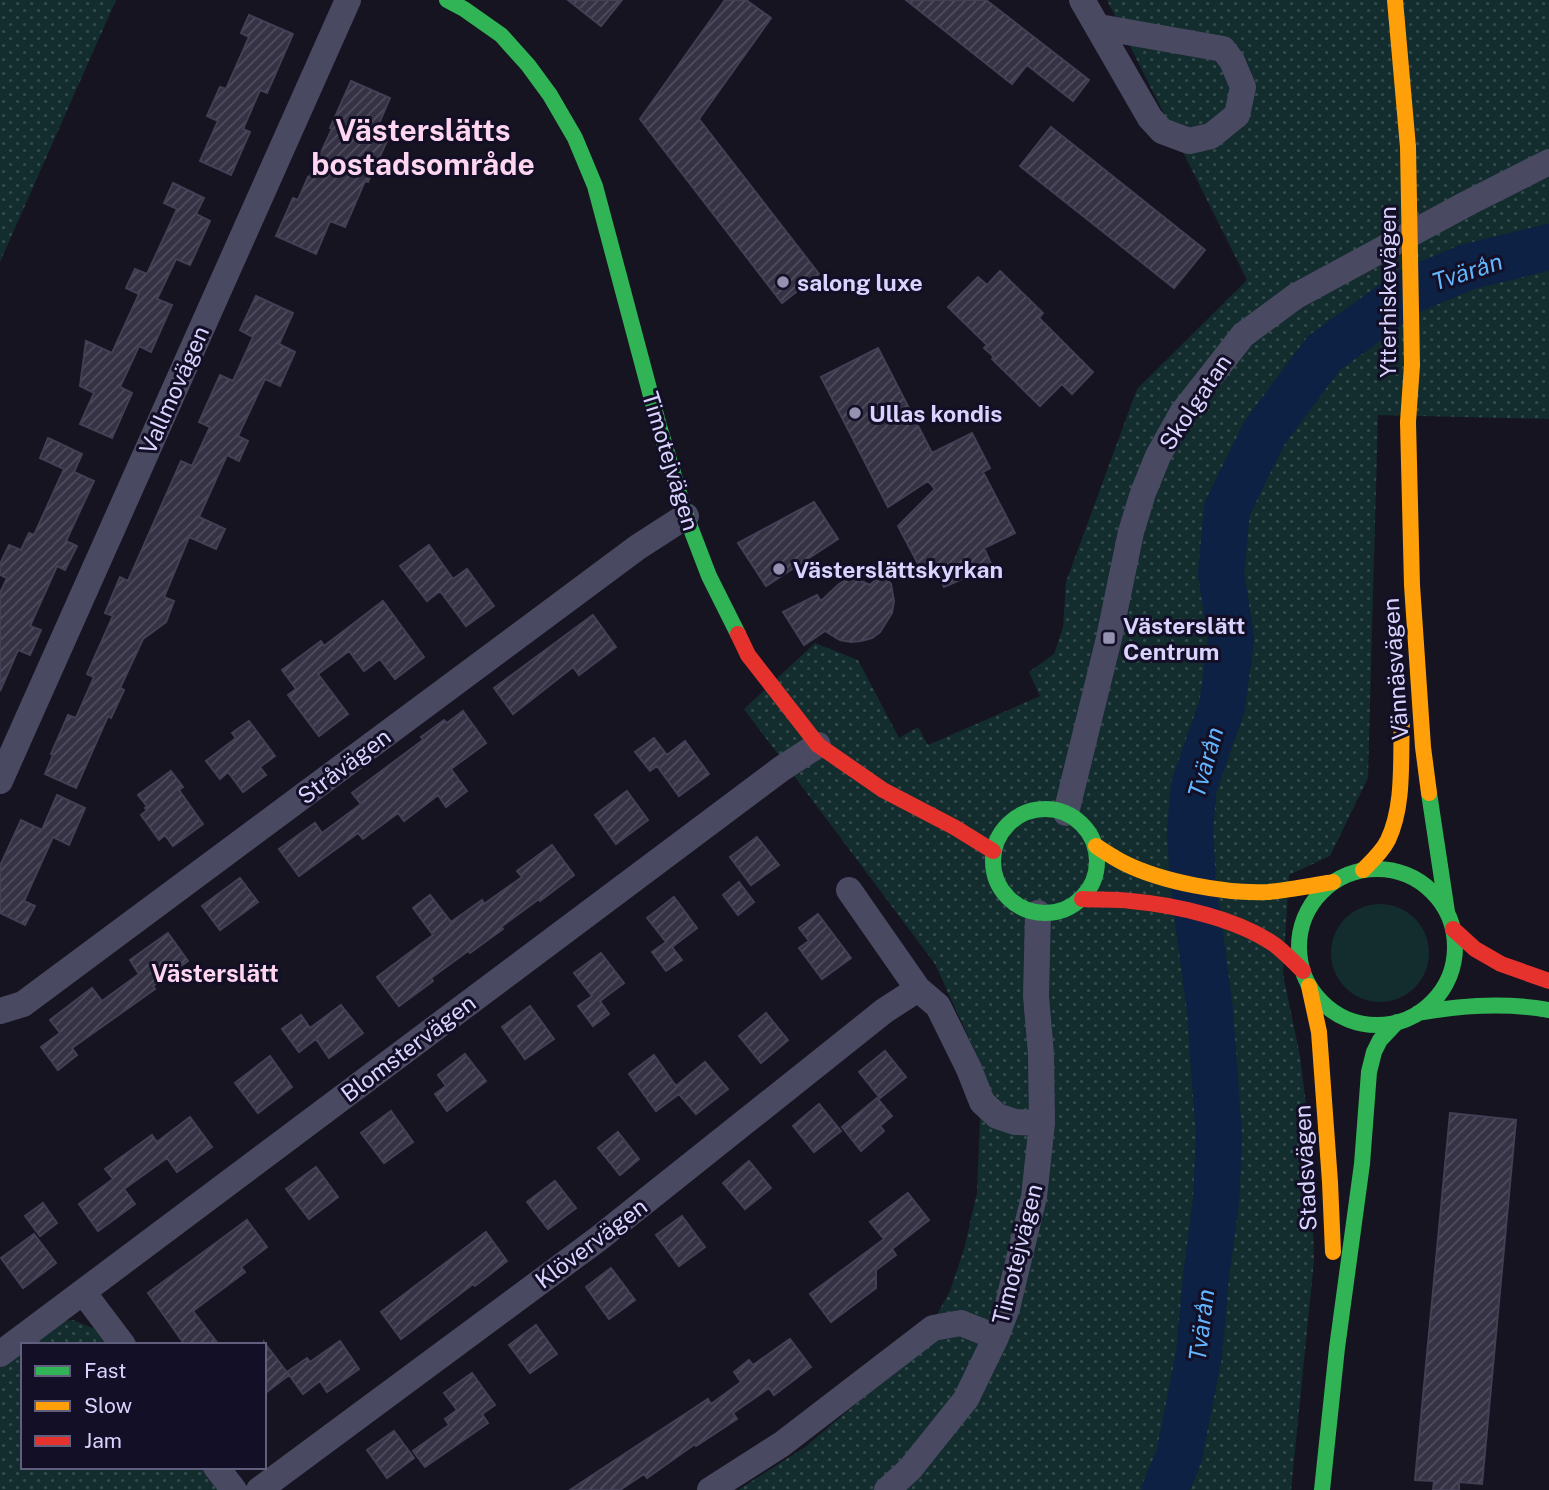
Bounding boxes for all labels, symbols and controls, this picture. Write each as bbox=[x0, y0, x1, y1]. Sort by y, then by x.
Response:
district label: Västerslätts bostadsområde bbox=[311, 112, 535, 182]
street label: Ytterhiskevägen bbox=[1374, 206, 1401, 378]
water label: Tvärån bbox=[1428, 247, 1506, 295]
place label: salong luxe bbox=[797, 269, 923, 296]
marker: salong luxe bbox=[775, 274, 791, 290]
street label: Vallmovägen bbox=[134, 322, 214, 458]
street label: Skolgatan bbox=[1153, 349, 1237, 455]
street label: Timotejvägen bbox=[637, 388, 705, 534]
place label: Ullas kondis bbox=[869, 400, 1002, 427]
marker: Ullas kondis bbox=[847, 405, 863, 421]
place label: Västerslättskyrkan bbox=[793, 556, 1003, 583]
marker: Västerslättskyrkan bbox=[771, 561, 787, 577]
street label: Vännäsvägen bbox=[1377, 597, 1413, 741]
place label: Västerslätt Centrum bbox=[1123, 612, 1245, 665]
marker: Västerslätt Centrum bbox=[1101, 630, 1117, 646]
street label: Stråvägen bbox=[292, 722, 396, 810]
water label: Tvärån bbox=[1182, 723, 1228, 801]
district label: Västerslätt bbox=[151, 959, 279, 987]
street label: Blomstervägen bbox=[335, 989, 481, 1107]
street label: Stadsvägen bbox=[1288, 1104, 1322, 1232]
street label: Timotejvägen bbox=[986, 1181, 1048, 1327]
street label: Klövervägen bbox=[530, 1192, 652, 1294]
water label: Tvärån bbox=[1183, 1287, 1219, 1363]
legend bbox=[21, 1343, 266, 1469]
text: Fast bbox=[84, 1358, 126, 1383]
text: Slow bbox=[84, 1393, 132, 1418]
text: Jam bbox=[84, 1428, 122, 1453]

